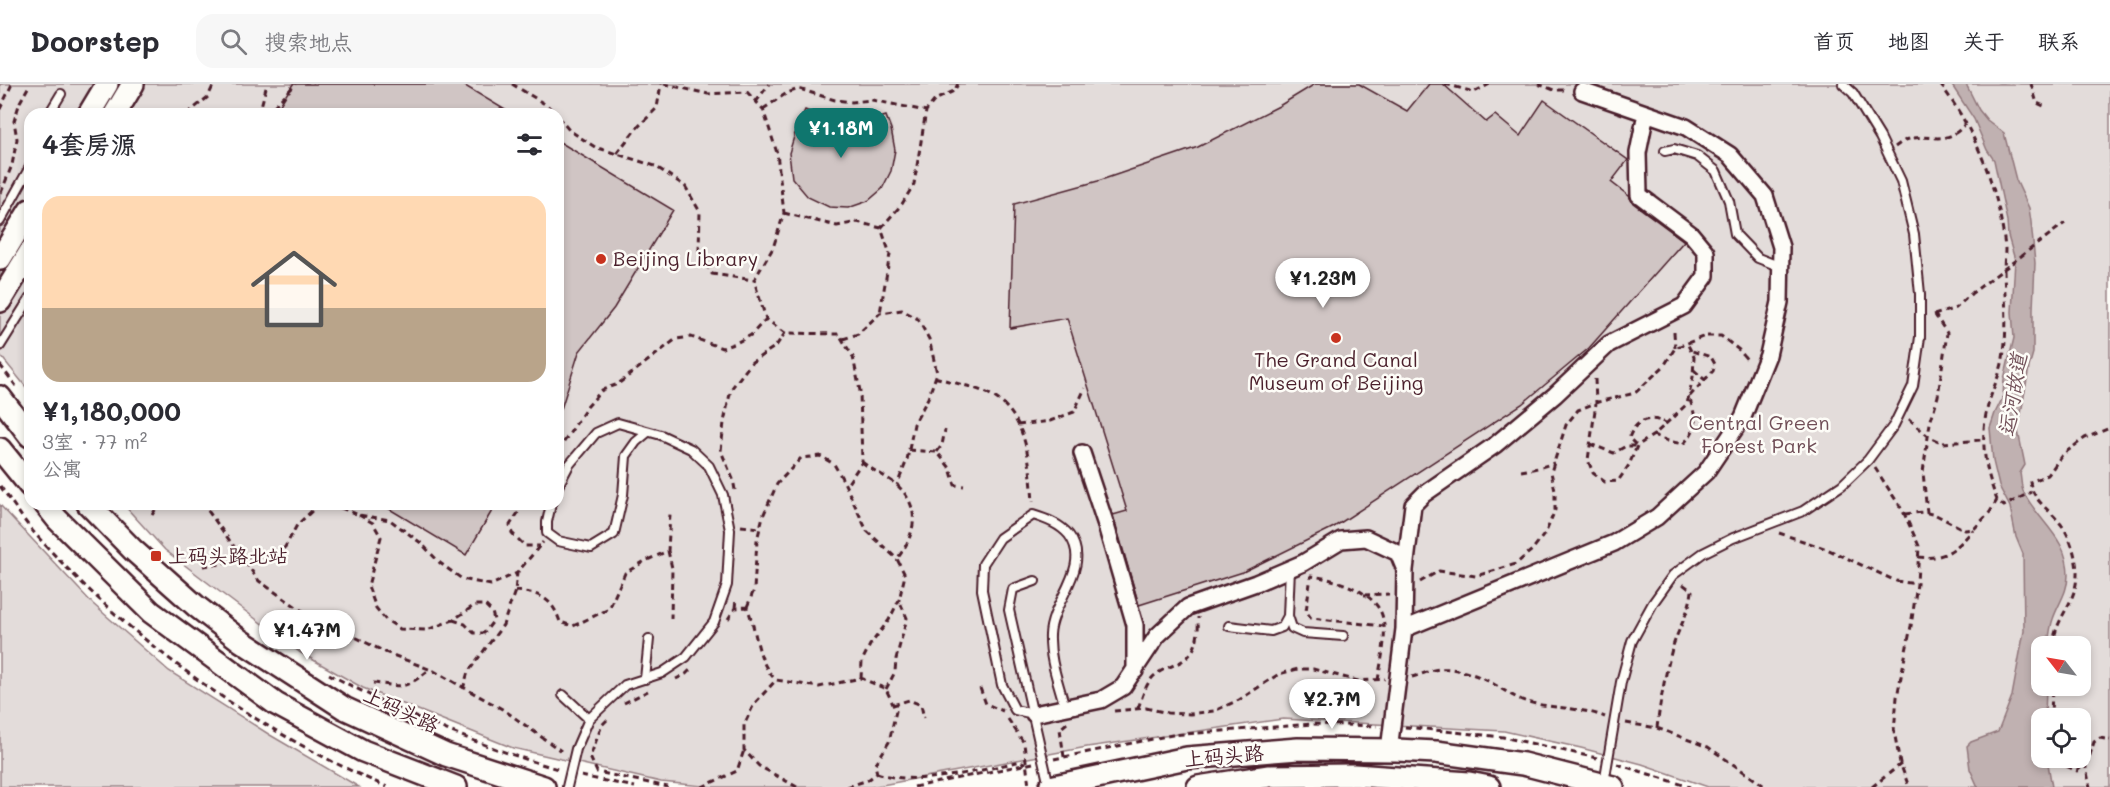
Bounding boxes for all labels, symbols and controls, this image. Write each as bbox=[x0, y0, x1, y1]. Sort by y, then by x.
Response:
search box bbox=[196, 14, 616, 68]
text: Doorstep bbox=[30, 23, 160, 59]
icon: search bbox=[217, 25, 250, 58]
text: 搜索地点 bbox=[265, 27, 353, 56]
text: 首页 bbox=[1813, 27, 1855, 54]
text: 地图 bbox=[1888, 27, 1930, 54]
text: 关于 bbox=[1963, 27, 2005, 54]
text: 联系 bbox=[2038, 27, 2080, 54]
pin: ¥1.18M bbox=[792, 108, 890, 159]
text: ¥1.18M bbox=[808, 114, 874, 140]
text: 4套房源 bbox=[42, 127, 136, 161]
icon: filters bbox=[513, 128, 546, 161]
icon: home bbox=[240, 235, 348, 343]
place label: Beijing Library bbox=[613, 245, 758, 271]
marker: Beijing Library bbox=[594, 252, 608, 266]
pin: ¥1.23M bbox=[1274, 258, 1372, 309]
text: ¥1.23M bbox=[1289, 264, 1357, 290]
marker: The Grand Canal Museum of Beijing bbox=[1329, 331, 1343, 345]
place label: The Grand Canal Museum of Beijing bbox=[1249, 346, 1423, 395]
water label: 运河故道 bbox=[1992, 349, 2032, 438]
text: ¥1,180,000 bbox=[42, 394, 181, 428]
park label: Central Green Forest Park bbox=[1688, 409, 1830, 458]
text: 3室 · 77 m² bbox=[42, 428, 147, 454]
text: 公寓 bbox=[42, 455, 82, 481]
place label: 上码头路北站 bbox=[168, 542, 288, 568]
marker: 上码头路北站 bbox=[149, 549, 163, 563]
pin: ¥1.47M bbox=[258, 610, 356, 661]
text: ¥1.47M bbox=[273, 616, 341, 642]
north arrow bbox=[2031, 636, 2091, 696]
map controls bbox=[2031, 636, 2091, 768]
pin: ¥2.7M bbox=[1290, 679, 1374, 730]
street label: 上码头路 bbox=[360, 680, 444, 738]
text: ¥2.7M bbox=[1303, 685, 1361, 711]
button: locate bbox=[2031, 708, 2091, 768]
street label: 上码头路 bbox=[1183, 738, 1266, 771]

